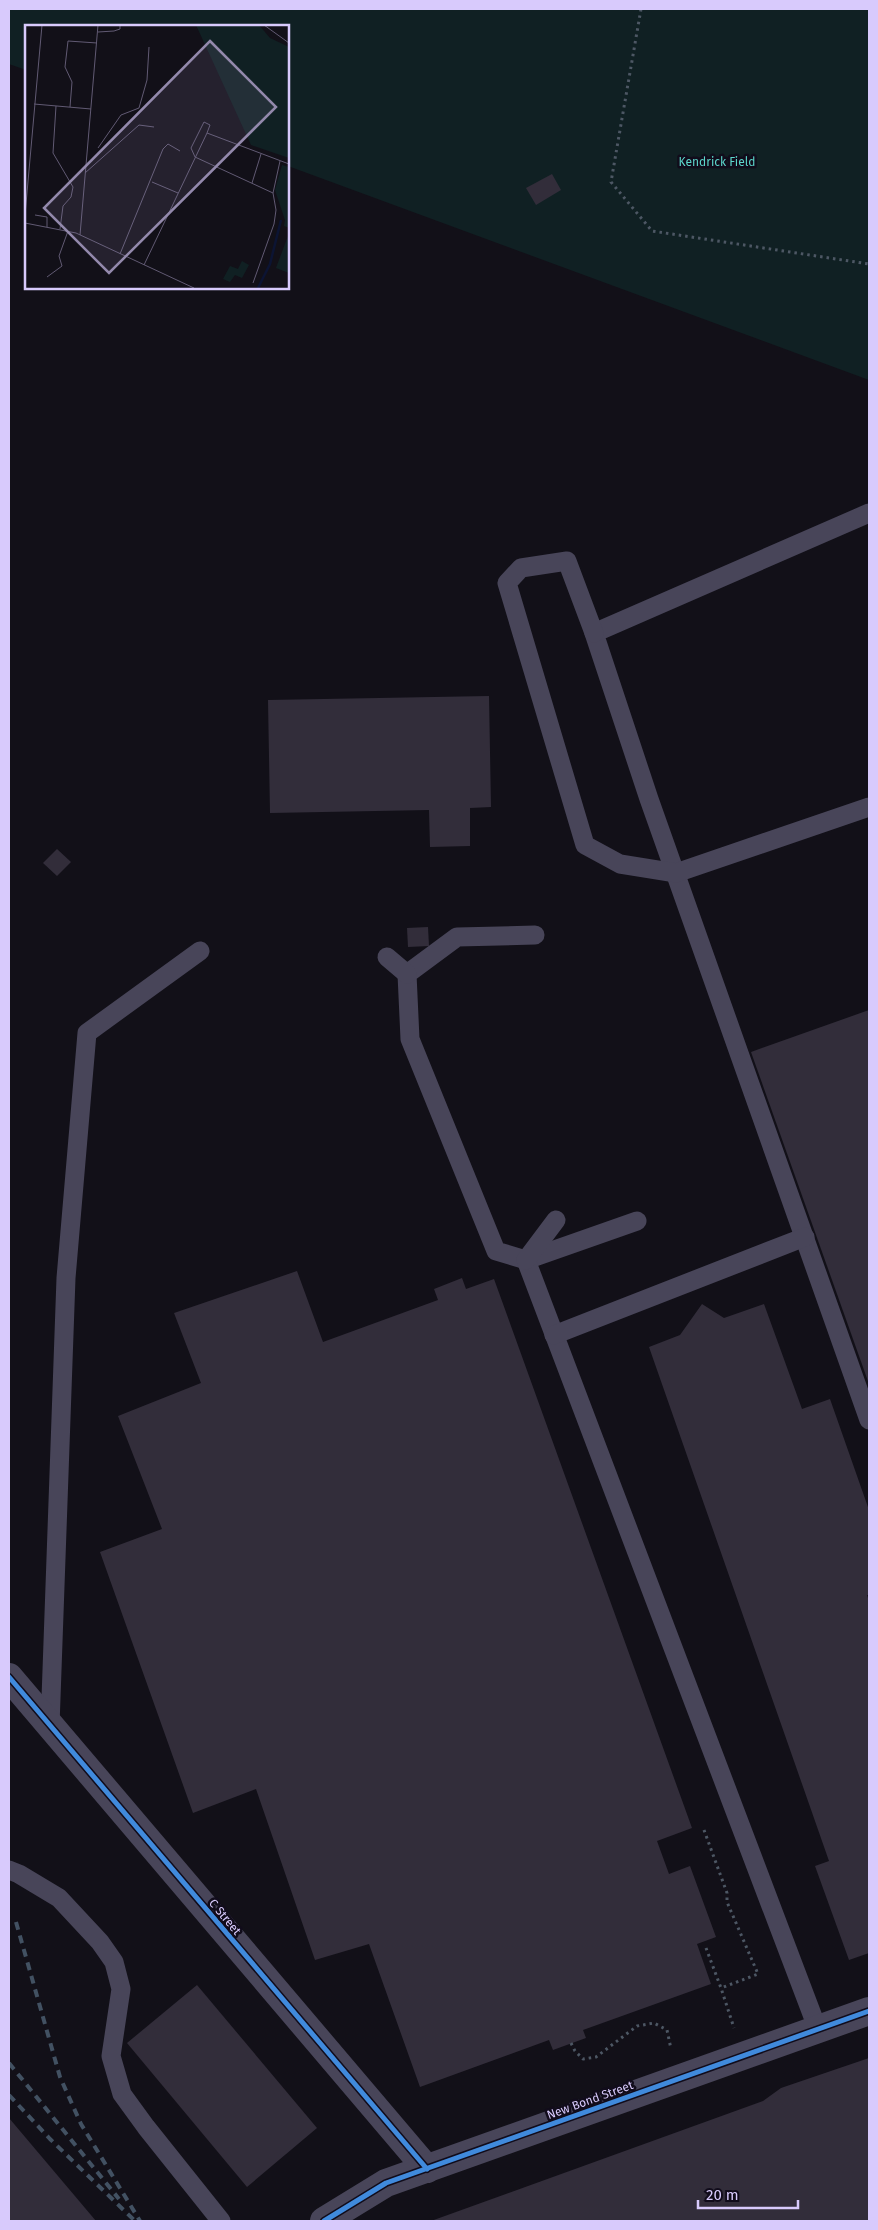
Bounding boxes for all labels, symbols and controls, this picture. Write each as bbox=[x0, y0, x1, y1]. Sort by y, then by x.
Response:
inset map bbox=[25, 25, 289, 289]
park label: Kendrick Field bbox=[679, 155, 755, 169]
street label: C Street bbox=[206, 1896, 244, 1938]
street label: New Bond Street bbox=[545, 2078, 636, 2122]
scale bar bbox=[698, 2178, 798, 2210]
text: 20 m bbox=[706, 2186, 739, 2204]

